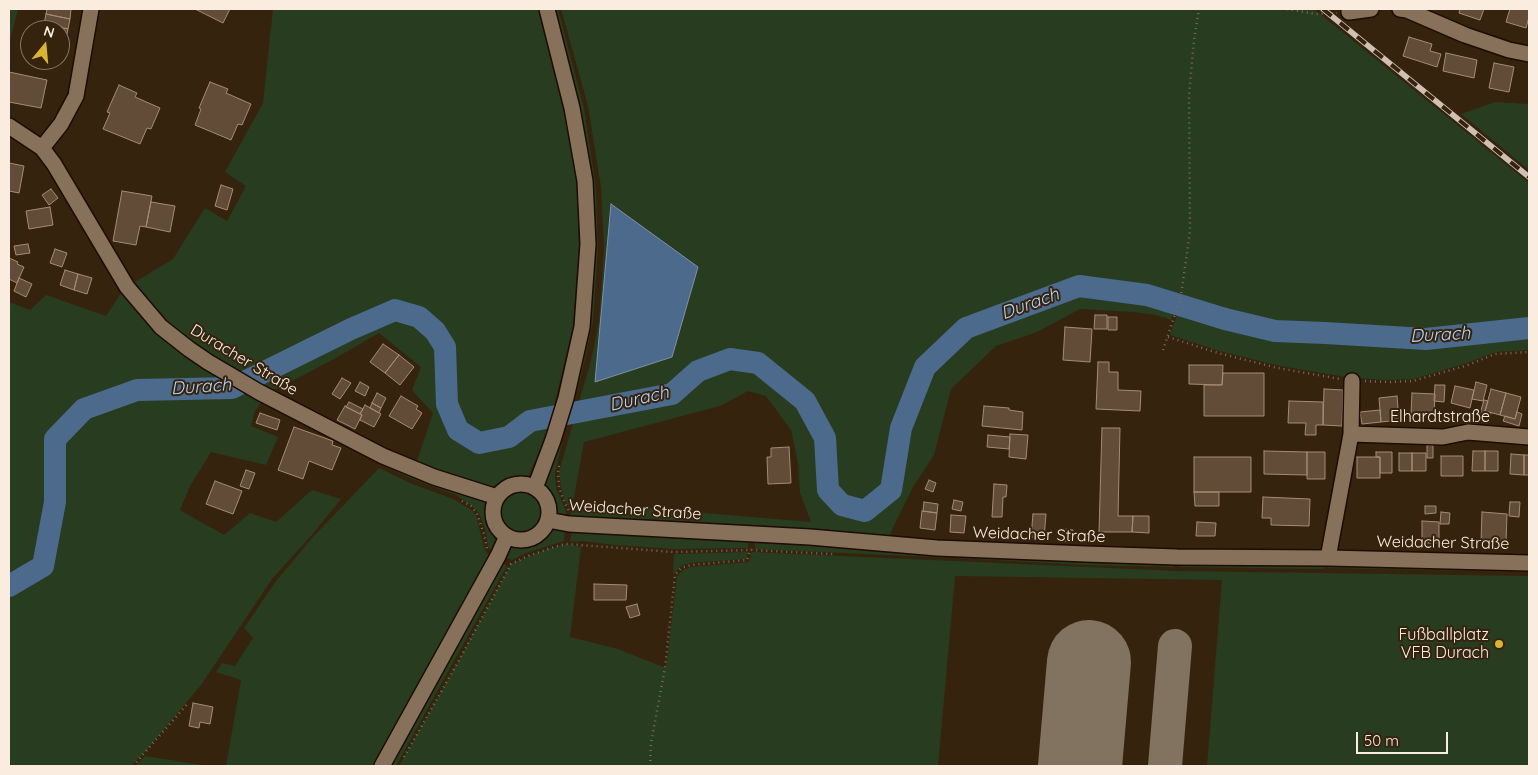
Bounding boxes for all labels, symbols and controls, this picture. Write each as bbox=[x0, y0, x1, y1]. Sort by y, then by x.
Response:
north arrow bbox=[20, 20, 70, 70]
text: N bbox=[42, 21, 57, 42]
water label: Durach bbox=[998, 284, 1062, 324]
street label: Duracher Straße bbox=[187, 320, 301, 400]
water label: Durach bbox=[1409, 323, 1471, 347]
water label: Durach bbox=[170, 374, 232, 400]
water label: Durach bbox=[607, 382, 671, 416]
street label: Elhardtstraße bbox=[1390, 407, 1490, 427]
street label: Weidacher Straße bbox=[568, 496, 702, 524]
street label: Weidacher Straße bbox=[972, 523, 1106, 547]
street label: Weidacher Straße bbox=[1376, 532, 1510, 554]
place label: Fußballplatz VFB Durach bbox=[1398, 625, 1489, 663]
marker: Fußballplatz VFB Durach bbox=[1493, 638, 1505, 650]
scale bar bbox=[1358, 722, 1450, 754]
text: 50 m bbox=[1364, 731, 1399, 750]

